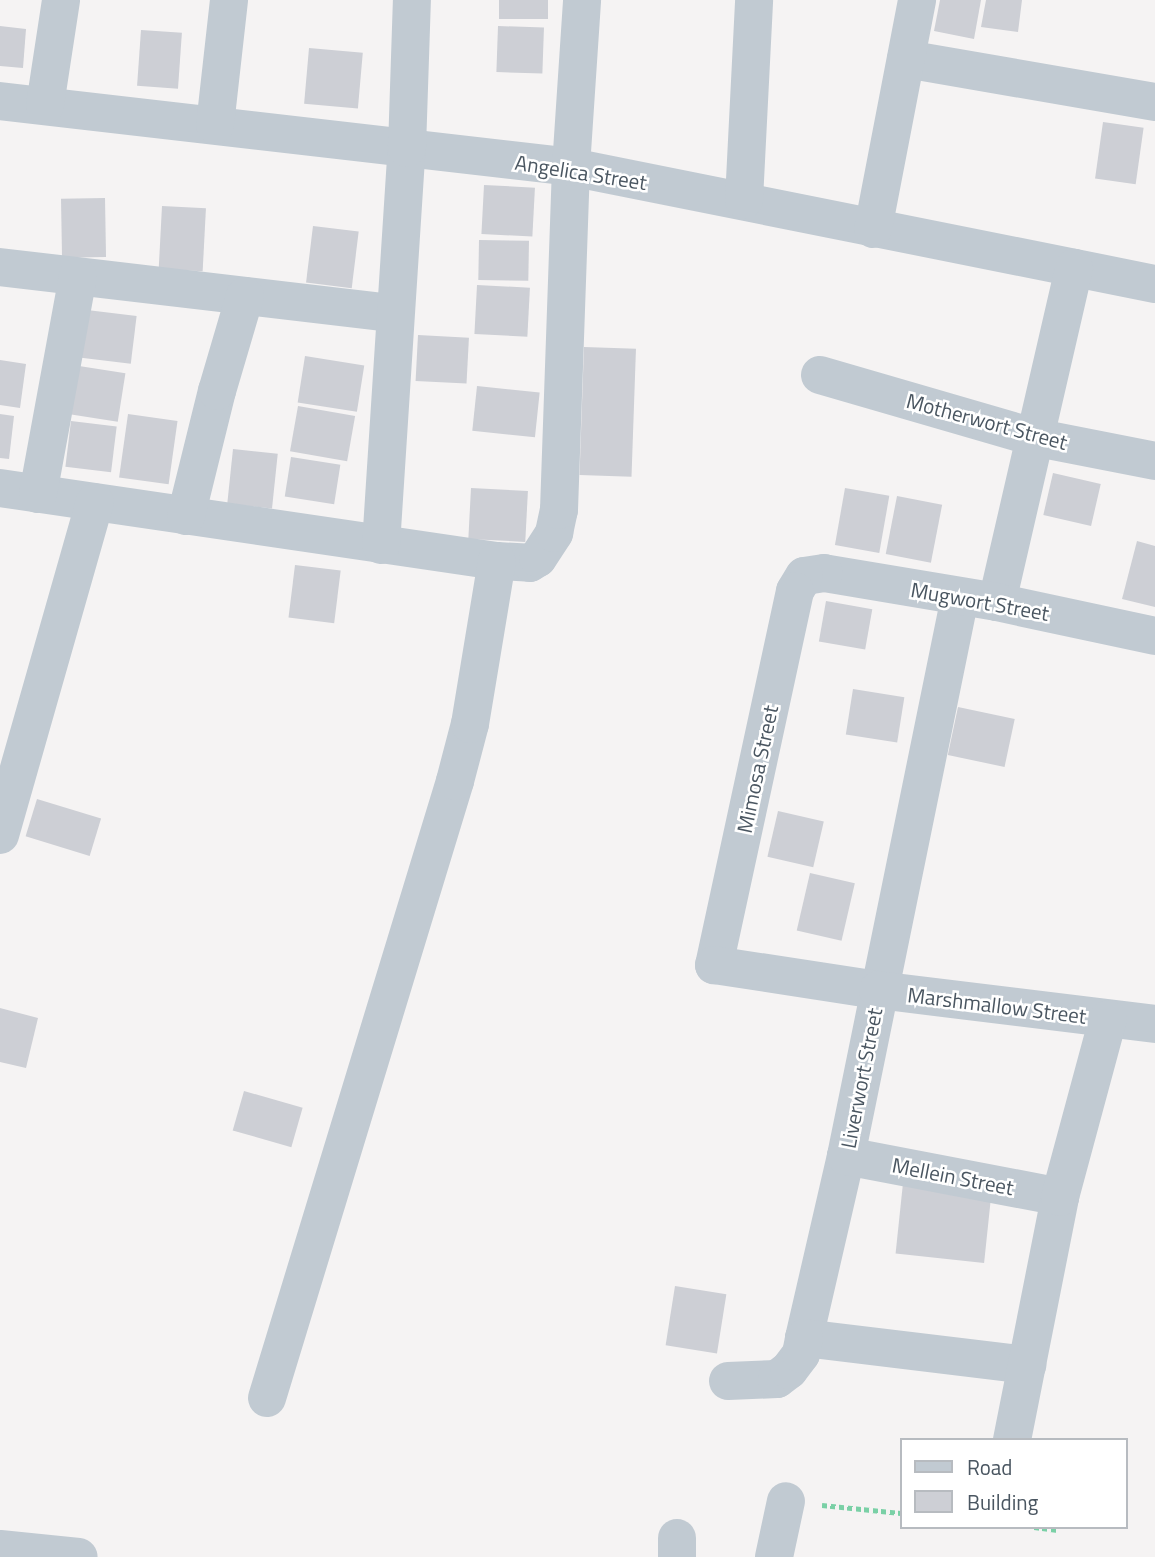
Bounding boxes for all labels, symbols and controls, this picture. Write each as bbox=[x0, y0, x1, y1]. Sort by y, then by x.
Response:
street label: Angelica Street bbox=[513, 149, 649, 195]
street label: Motherwort Street bbox=[904, 387, 1070, 455]
street label: Mugwort Street bbox=[909, 576, 1051, 626]
street label: Mimosa Street bbox=[731, 703, 783, 835]
street label: Marshmallow Street bbox=[906, 982, 1088, 1028]
street label: Liverwort Street bbox=[835, 1005, 887, 1151]
street label: Mellein Street bbox=[890, 1152, 1016, 1200]
legend bbox=[900, 1438, 1127, 1529]
text: Road bbox=[967, 1451, 1012, 1483]
text: Building bbox=[967, 1486, 1038, 1518]

